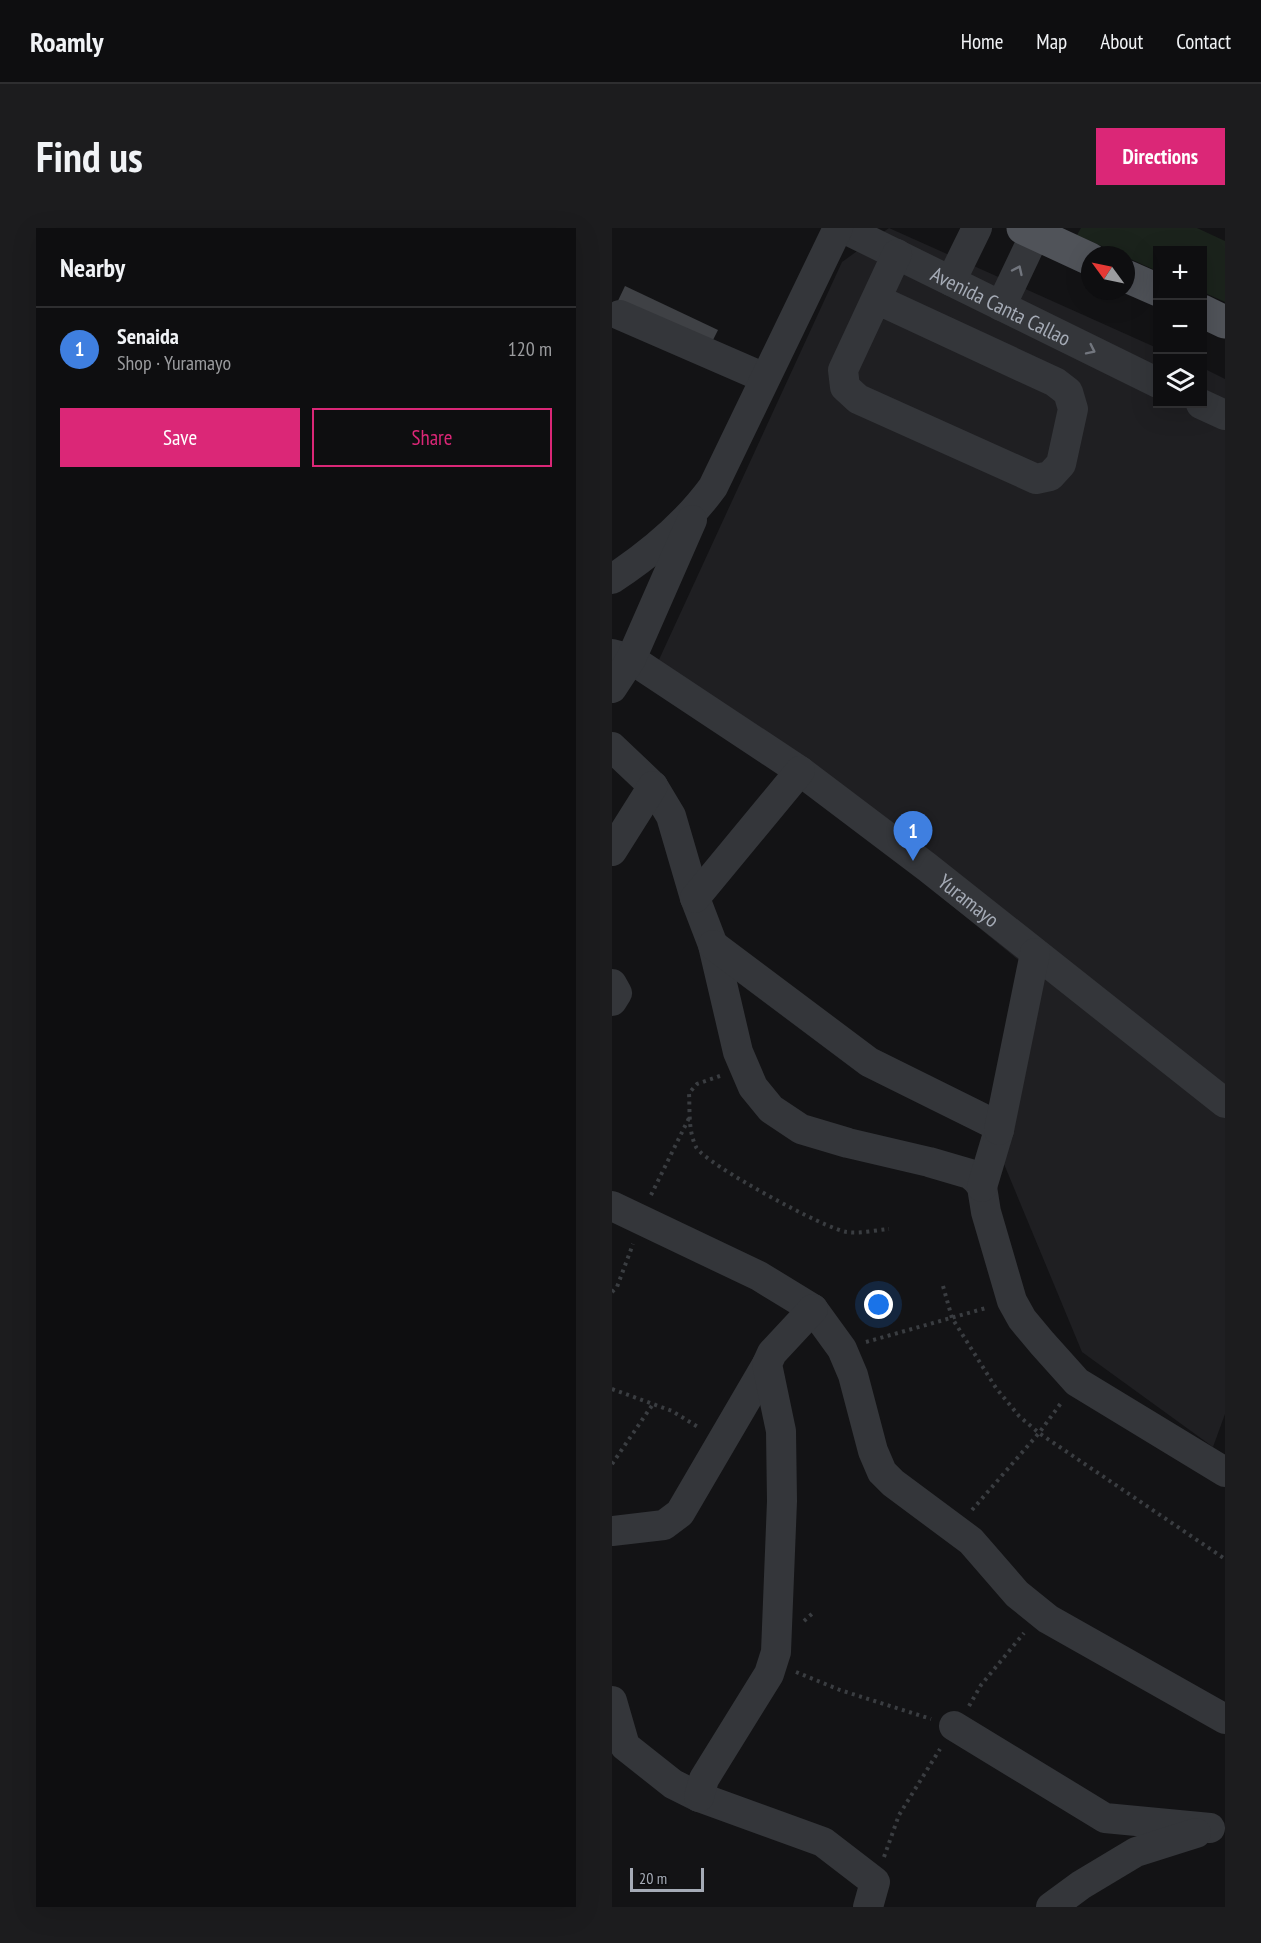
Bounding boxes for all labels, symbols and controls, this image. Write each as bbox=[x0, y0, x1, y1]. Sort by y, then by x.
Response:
text: Roamly bbox=[30, 23, 104, 60]
text: Home bbox=[961, 28, 1003, 55]
text: Map bbox=[1036, 28, 1067, 55]
text: About bbox=[1100, 28, 1143, 55]
text: Contact bbox=[1176, 28, 1231, 55]
button: Directions bbox=[1096, 128, 1225, 185]
text: Find us bbox=[36, 129, 143, 184]
north arrow bbox=[1081, 246, 1135, 300]
map controls bbox=[1153, 246, 1207, 408]
button: + bbox=[1153, 246, 1207, 300]
text: Nearby bbox=[60, 251, 125, 284]
street label: Avenida Canta Callao bbox=[926, 260, 1075, 352]
one-way arrow bbox=[1011, 265, 1023, 276]
button: − bbox=[1153, 300, 1207, 354]
text: Senaida bbox=[117, 322, 179, 350]
text: 1 bbox=[75, 336, 84, 362]
text: 120 m bbox=[508, 336, 552, 362]
one-way arrow bbox=[1085, 343, 1096, 355]
text: Shop · Yuramayo bbox=[117, 350, 231, 376]
button: layers bbox=[1153, 354, 1207, 408]
button: Save bbox=[60, 408, 300, 467]
button: Share bbox=[312, 408, 552, 467]
pin: 1 bbox=[894, 812, 932, 861]
street label: Yuramayo bbox=[933, 868, 1005, 933]
your location bbox=[864, 1290, 893, 1319]
scale bar bbox=[630, 1865, 704, 1892]
text: 20 m bbox=[639, 1868, 667, 1888]

